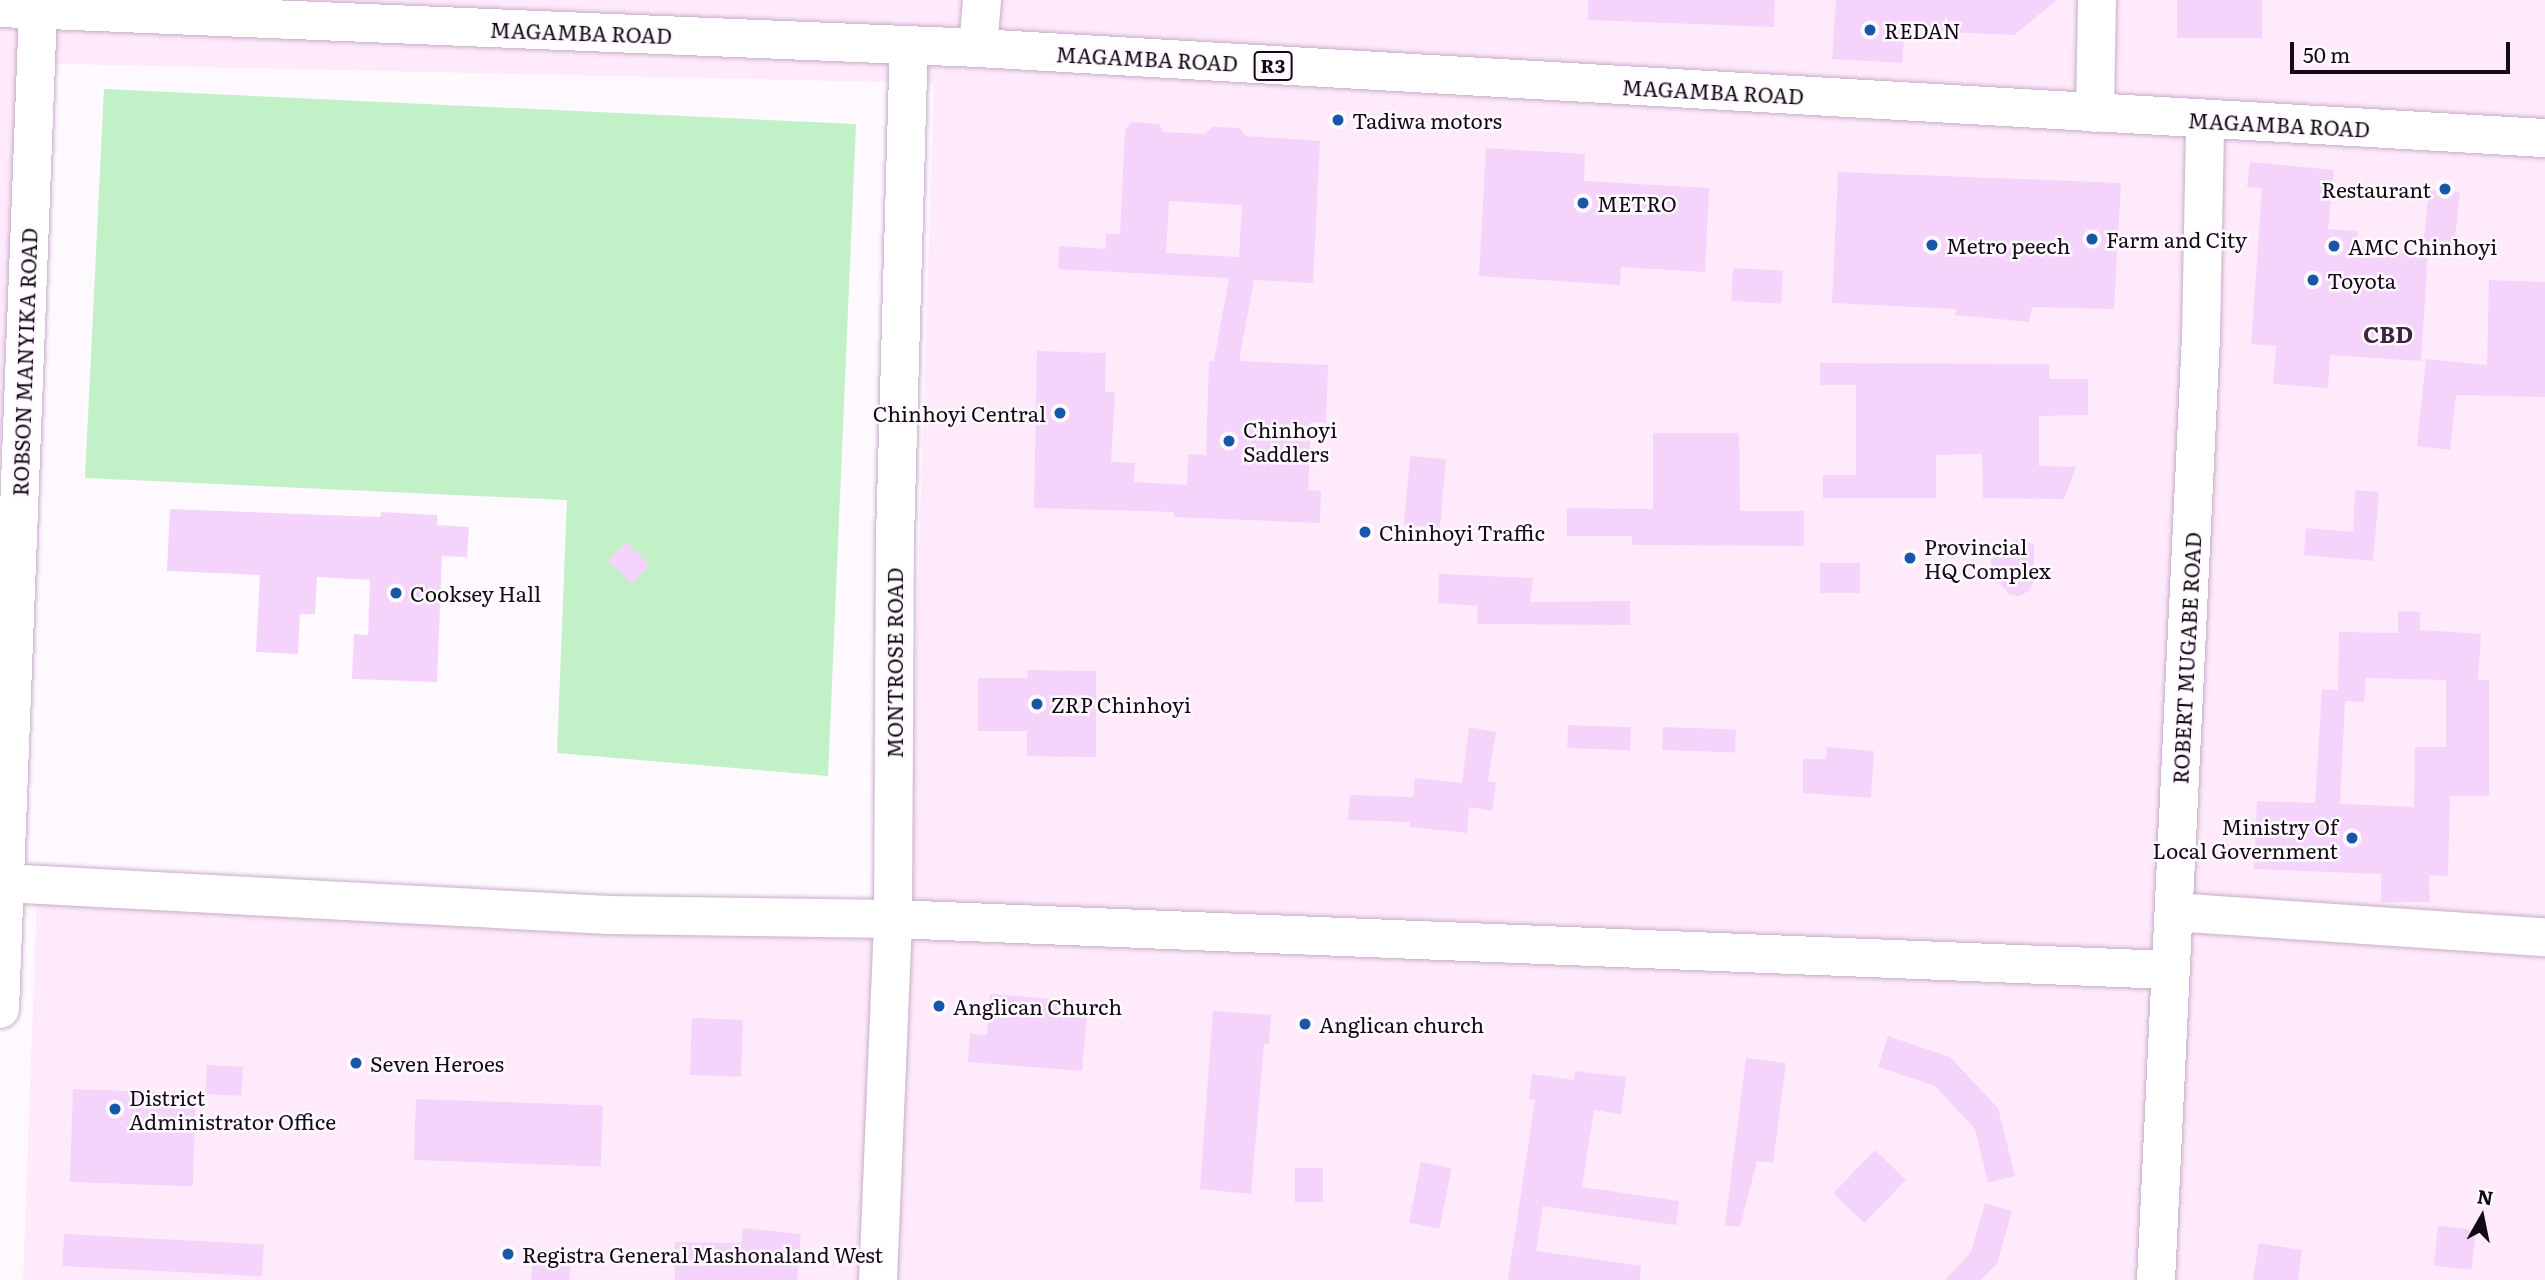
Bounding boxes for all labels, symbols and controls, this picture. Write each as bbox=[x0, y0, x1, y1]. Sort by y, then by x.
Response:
street label: MAGAMBA ROAD bbox=[489, 16, 673, 48]
place label: REDAN bbox=[1884, 17, 1961, 43]
marker: REDAN bbox=[1862, 22, 1878, 38]
scale bar bbox=[2293, 28, 2514, 72]
text: 50 m bbox=[2303, 38, 2350, 69]
street label: MAGAMBA ROAD bbox=[1055, 41, 1239, 75]
road number: R3 bbox=[1252, 50, 1294, 82]
street label: MAGAMBA ROAD bbox=[1621, 74, 1805, 108]
place label: Tadiwa motors bbox=[1352, 107, 1502, 133]
street label: MAGAMBA ROAD bbox=[2187, 107, 2371, 141]
marker: Tadiwa motors bbox=[1330, 112, 1346, 128]
place label: Restaurant bbox=[2321, 176, 2431, 202]
marker: Restaurant bbox=[2437, 181, 2453, 197]
place label: METRO bbox=[1597, 190, 1677, 216]
marker: METRO bbox=[1575, 195, 1591, 211]
place label: Farm and City bbox=[2106, 226, 2247, 252]
street label: ROBSON MANYIKA ROAD bbox=[7, 227, 41, 497]
marker: Farm and City bbox=[2084, 231, 2100, 247]
place label: Metro peech bbox=[1946, 232, 2070, 258]
place label: AMC Chinhoyi bbox=[2348, 233, 2497, 259]
marker: Metro peech bbox=[1924, 237, 1940, 253]
marker: AMC Chinhoyi bbox=[2326, 238, 2342, 254]
place label: Toyota bbox=[2327, 267, 2396, 293]
marker: Toyota bbox=[2305, 272, 2321, 288]
district label: CBD bbox=[2363, 319, 2413, 347]
place label: Chinhoyi Central bbox=[873, 400, 1046, 426]
marker: Chinhoyi Central bbox=[1052, 405, 1068, 421]
place label: Chinhoyi Saddlers bbox=[1243, 416, 1337, 466]
marker: Chinhoyi Saddlers bbox=[1221, 433, 1237, 449]
place label: Chinhoyi Traffic bbox=[1379, 519, 1545, 545]
marker: Chinhoyi Traffic bbox=[1357, 524, 1373, 540]
street label: ROBERT MUGABE ROAD bbox=[2167, 531, 2205, 785]
place label: Provincial HQ Complex bbox=[1924, 533, 2051, 583]
marker: Provincial HQ Complex bbox=[1902, 550, 1918, 566]
street label: MONTROSE ROAD bbox=[881, 567, 907, 759]
place label: Cooksey Hall bbox=[410, 580, 541, 606]
marker: Cooksey Hall bbox=[388, 585, 404, 601]
place label: ZRP Chinhoyi bbox=[1051, 691, 1191, 717]
marker: ZRP Chinhoyi bbox=[1029, 696, 1045, 712]
place label: Ministry Of Local Government bbox=[2153, 813, 2338, 863]
marker: Ministry Of Local Government bbox=[2344, 830, 2360, 846]
place label: Anglican Church bbox=[953, 993, 1122, 1019]
marker: Anglican Church bbox=[931, 998, 947, 1014]
place label: Anglican church bbox=[1319, 1011, 1484, 1037]
marker: Anglican church bbox=[1297, 1016, 1313, 1032]
place label: Seven Heroes bbox=[370, 1050, 504, 1076]
marker: Seven Heroes bbox=[348, 1055, 364, 1071]
place label: District Administrator Office bbox=[129, 1084, 336, 1134]
marker: District Administrator Office bbox=[107, 1101, 123, 1117]
text: N bbox=[2475, 1181, 2495, 1211]
north arrow bbox=[2447, 1182, 2517, 1252]
place label: Registra General Mashonaland West bbox=[522, 1241, 883, 1267]
marker: Registra General Mashonaland West bbox=[500, 1246, 516, 1262]

